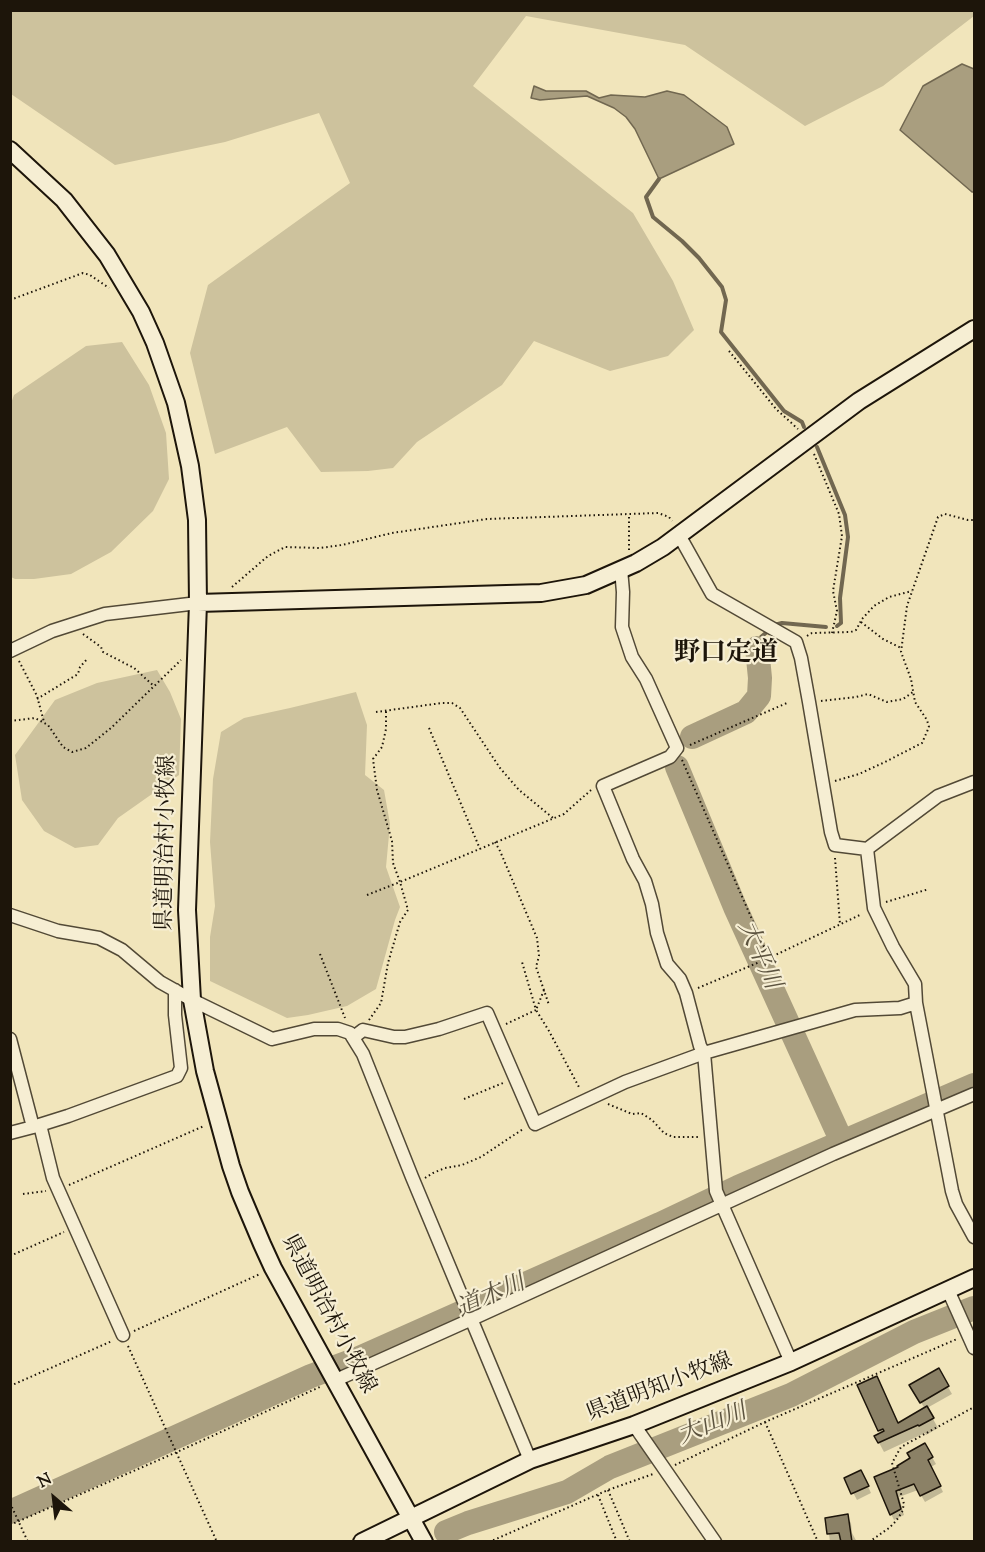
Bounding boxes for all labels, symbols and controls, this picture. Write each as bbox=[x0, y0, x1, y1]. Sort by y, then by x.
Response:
district label: 野口定道 bbox=[674, 640, 778, 672]
street label: 県道明治村小牧線 bbox=[153, 755, 183, 931]
water label: 大平川 bbox=[729, 917, 785, 995]
street label: 県道明治村小牧線 bbox=[274, 1231, 380, 1399]
water label: 道木川 bbox=[453, 1270, 531, 1326]
street label: 県道明知小牧線 bbox=[583, 1349, 737, 1429]
water label: 大山川 bbox=[674, 1399, 752, 1453]
north arrow bbox=[24, 1468, 84, 1528]
text: N bbox=[34, 1469, 56, 1495]

